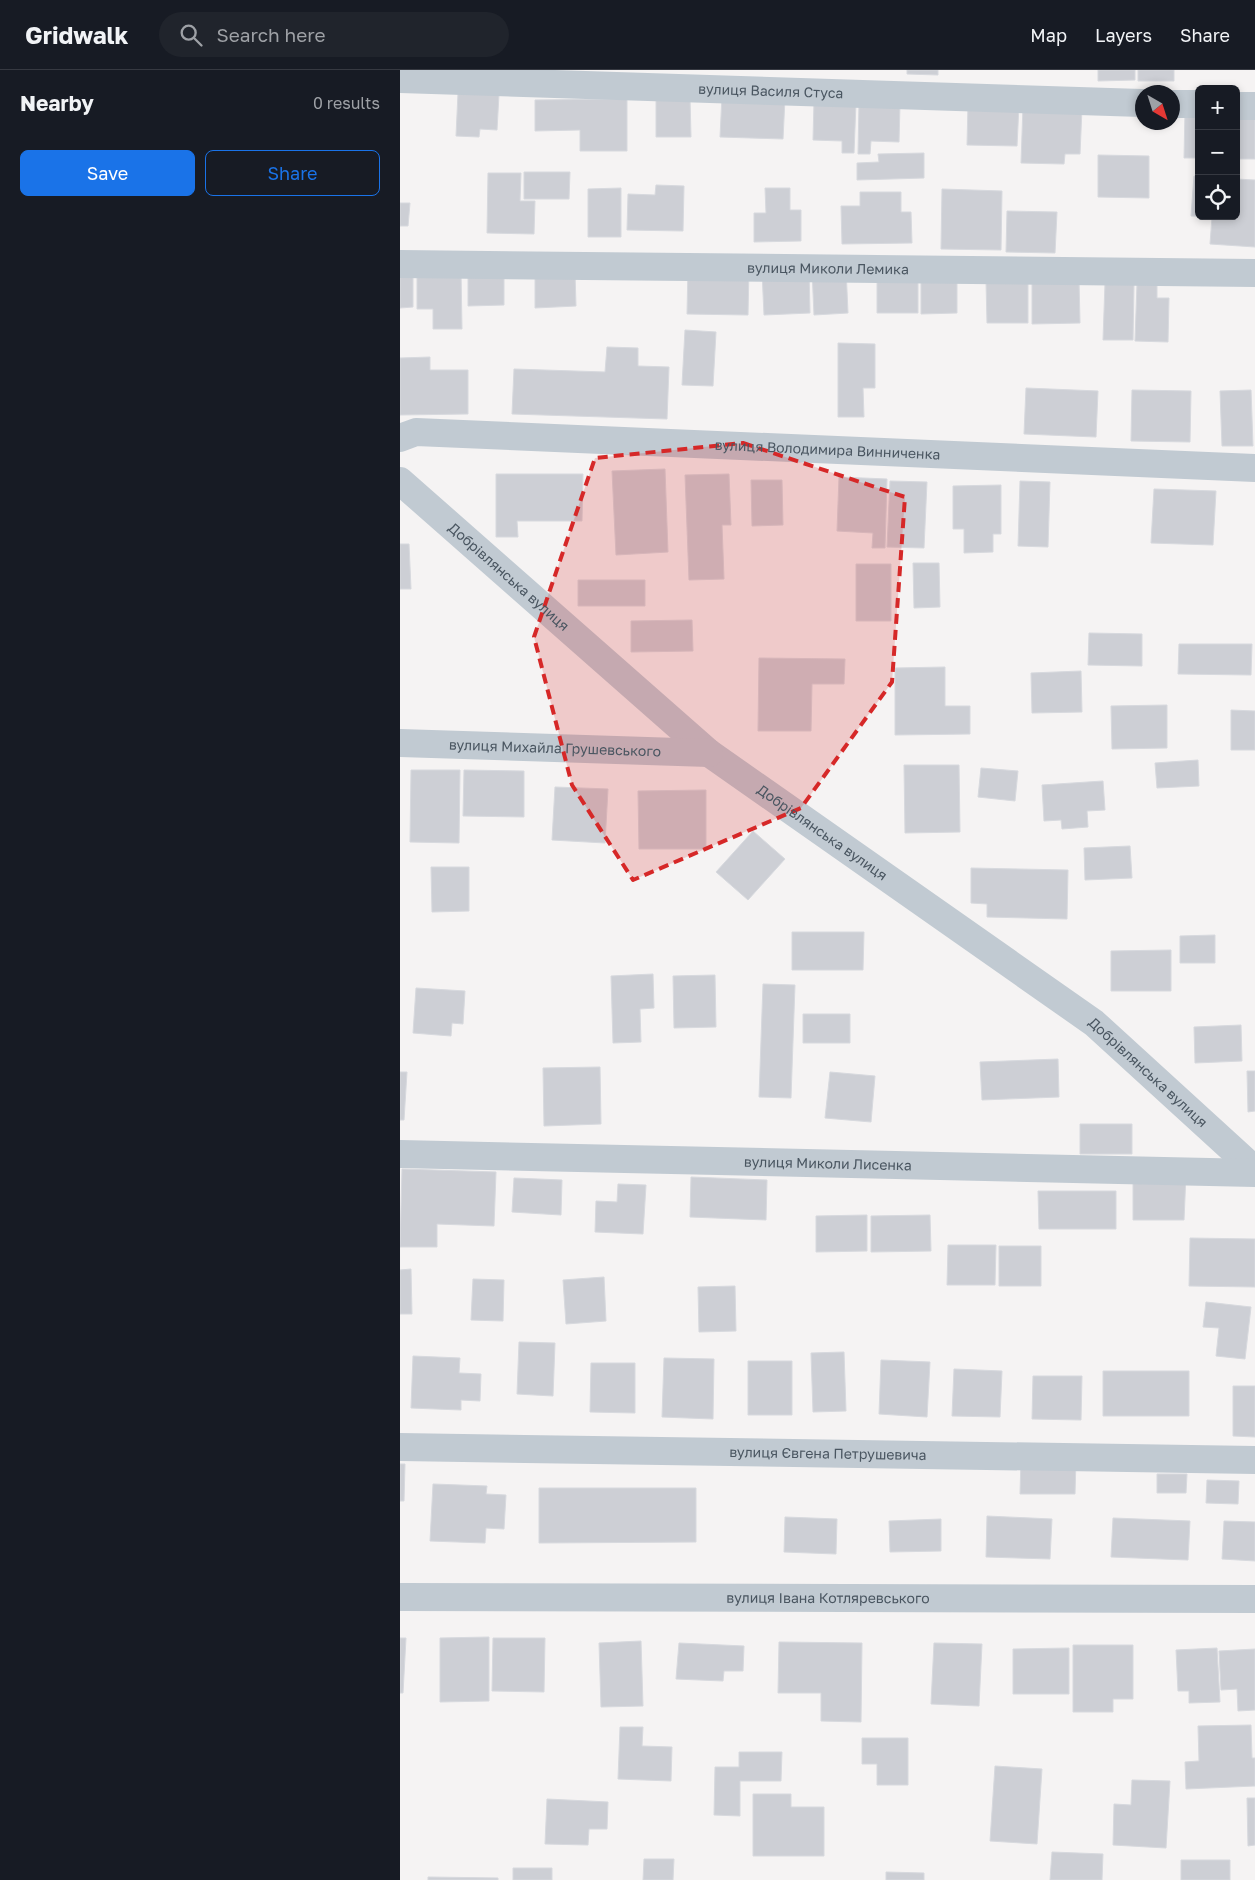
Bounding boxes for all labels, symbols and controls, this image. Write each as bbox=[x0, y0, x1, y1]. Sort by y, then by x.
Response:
search box bbox=[159, 12, 509, 57]
text: Gridwalk bbox=[25, 20, 129, 49]
icon: search bbox=[177, 21, 205, 49]
text: Search here bbox=[217, 23, 325, 46]
text: Map bbox=[1030, 24, 1067, 46]
text: Layers bbox=[1095, 24, 1152, 46]
text: Share bbox=[1180, 24, 1230, 46]
street label: вулиця Василя Стуса bbox=[698, 80, 844, 101]
north arrow bbox=[1135, 85, 1180, 130]
map controls bbox=[1195, 85, 1240, 220]
button: + bbox=[1195, 85, 1240, 130]
text: Nearby bbox=[20, 90, 94, 116]
text: 0 results bbox=[313, 93, 380, 113]
button: − bbox=[1195, 130, 1240, 175]
button: Save bbox=[20, 150, 195, 196]
button: Share bbox=[205, 150, 380, 196]
button: locate bbox=[1195, 175, 1240, 220]
street label: вулиця Миколи Лемика bbox=[747, 259, 909, 277]
street label: вулиця Володимира Винниченка bbox=[714, 436, 941, 462]
street label: Добрівлянська вулиця bbox=[445, 519, 573, 634]
street label: вулиця Михайла Грушевського bbox=[449, 736, 661, 759]
street label: Добрівлянська вулиця bbox=[754, 781, 891, 883]
street label: Добрівлянська вулиця bbox=[1085, 1013, 1211, 1130]
street label: вулиця Миколи Лисенка bbox=[744, 1153, 912, 1173]
street label: вулиця Євгена Петрушевича bbox=[729, 1443, 927, 1463]
street label: вулиця Івана Котляревського bbox=[726, 1589, 930, 1606]

